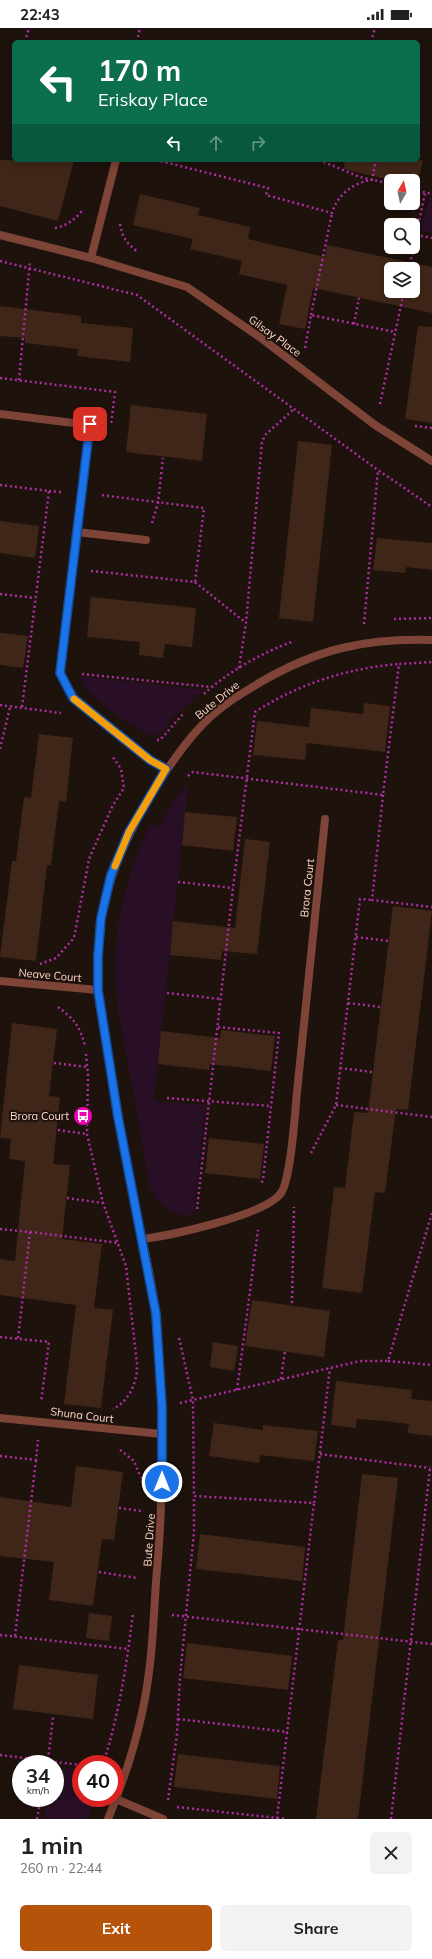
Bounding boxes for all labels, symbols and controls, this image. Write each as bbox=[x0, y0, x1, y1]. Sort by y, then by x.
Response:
text: 22:43 bbox=[20, 5, 60, 24]
text: 170 m bbox=[98, 53, 181, 88]
icon: left bbox=[32, 56, 84, 108]
text: Eriskay Place bbox=[98, 88, 208, 111]
icon: left bbox=[163, 132, 185, 154]
icon: ahead bbox=[205, 132, 227, 154]
icon: right bbox=[247, 132, 269, 154]
north arrow bbox=[384, 174, 420, 210]
map controls bbox=[384, 174, 420, 298]
button: search bbox=[384, 218, 420, 254]
button: layers bbox=[384, 262, 420, 298]
street label: Gilsay Place bbox=[246, 312, 304, 360]
pin bbox=[73, 407, 107, 441]
icon: arrive bbox=[79, 413, 101, 435]
street label: Bute Drive bbox=[192, 678, 242, 722]
street label: Brora Court bbox=[297, 858, 317, 918]
street label: Neave Court bbox=[18, 965, 82, 985]
bus stop icon: Brora Court bbox=[72, 1105, 94, 1127]
place label: Brora Court bbox=[10, 1109, 69, 1123]
street label: Shuna Court bbox=[50, 1404, 114, 1426]
position arrow bbox=[141, 1461, 183, 1503]
street label: Bute Drive bbox=[140, 1513, 158, 1567]
speed limit sign: 40 bbox=[72, 1755, 124, 1807]
text: 34 bbox=[26, 1763, 50, 1788]
text: km/h bbox=[27, 1784, 49, 1797]
text: 1 min bbox=[20, 1830, 83, 1860]
button: close bbox=[370, 1832, 412, 1874]
text: 260 m · 22:44 bbox=[20, 1860, 102, 1876]
button: Exit bbox=[20, 1905, 212, 1951]
button: Share bbox=[220, 1905, 412, 1951]

